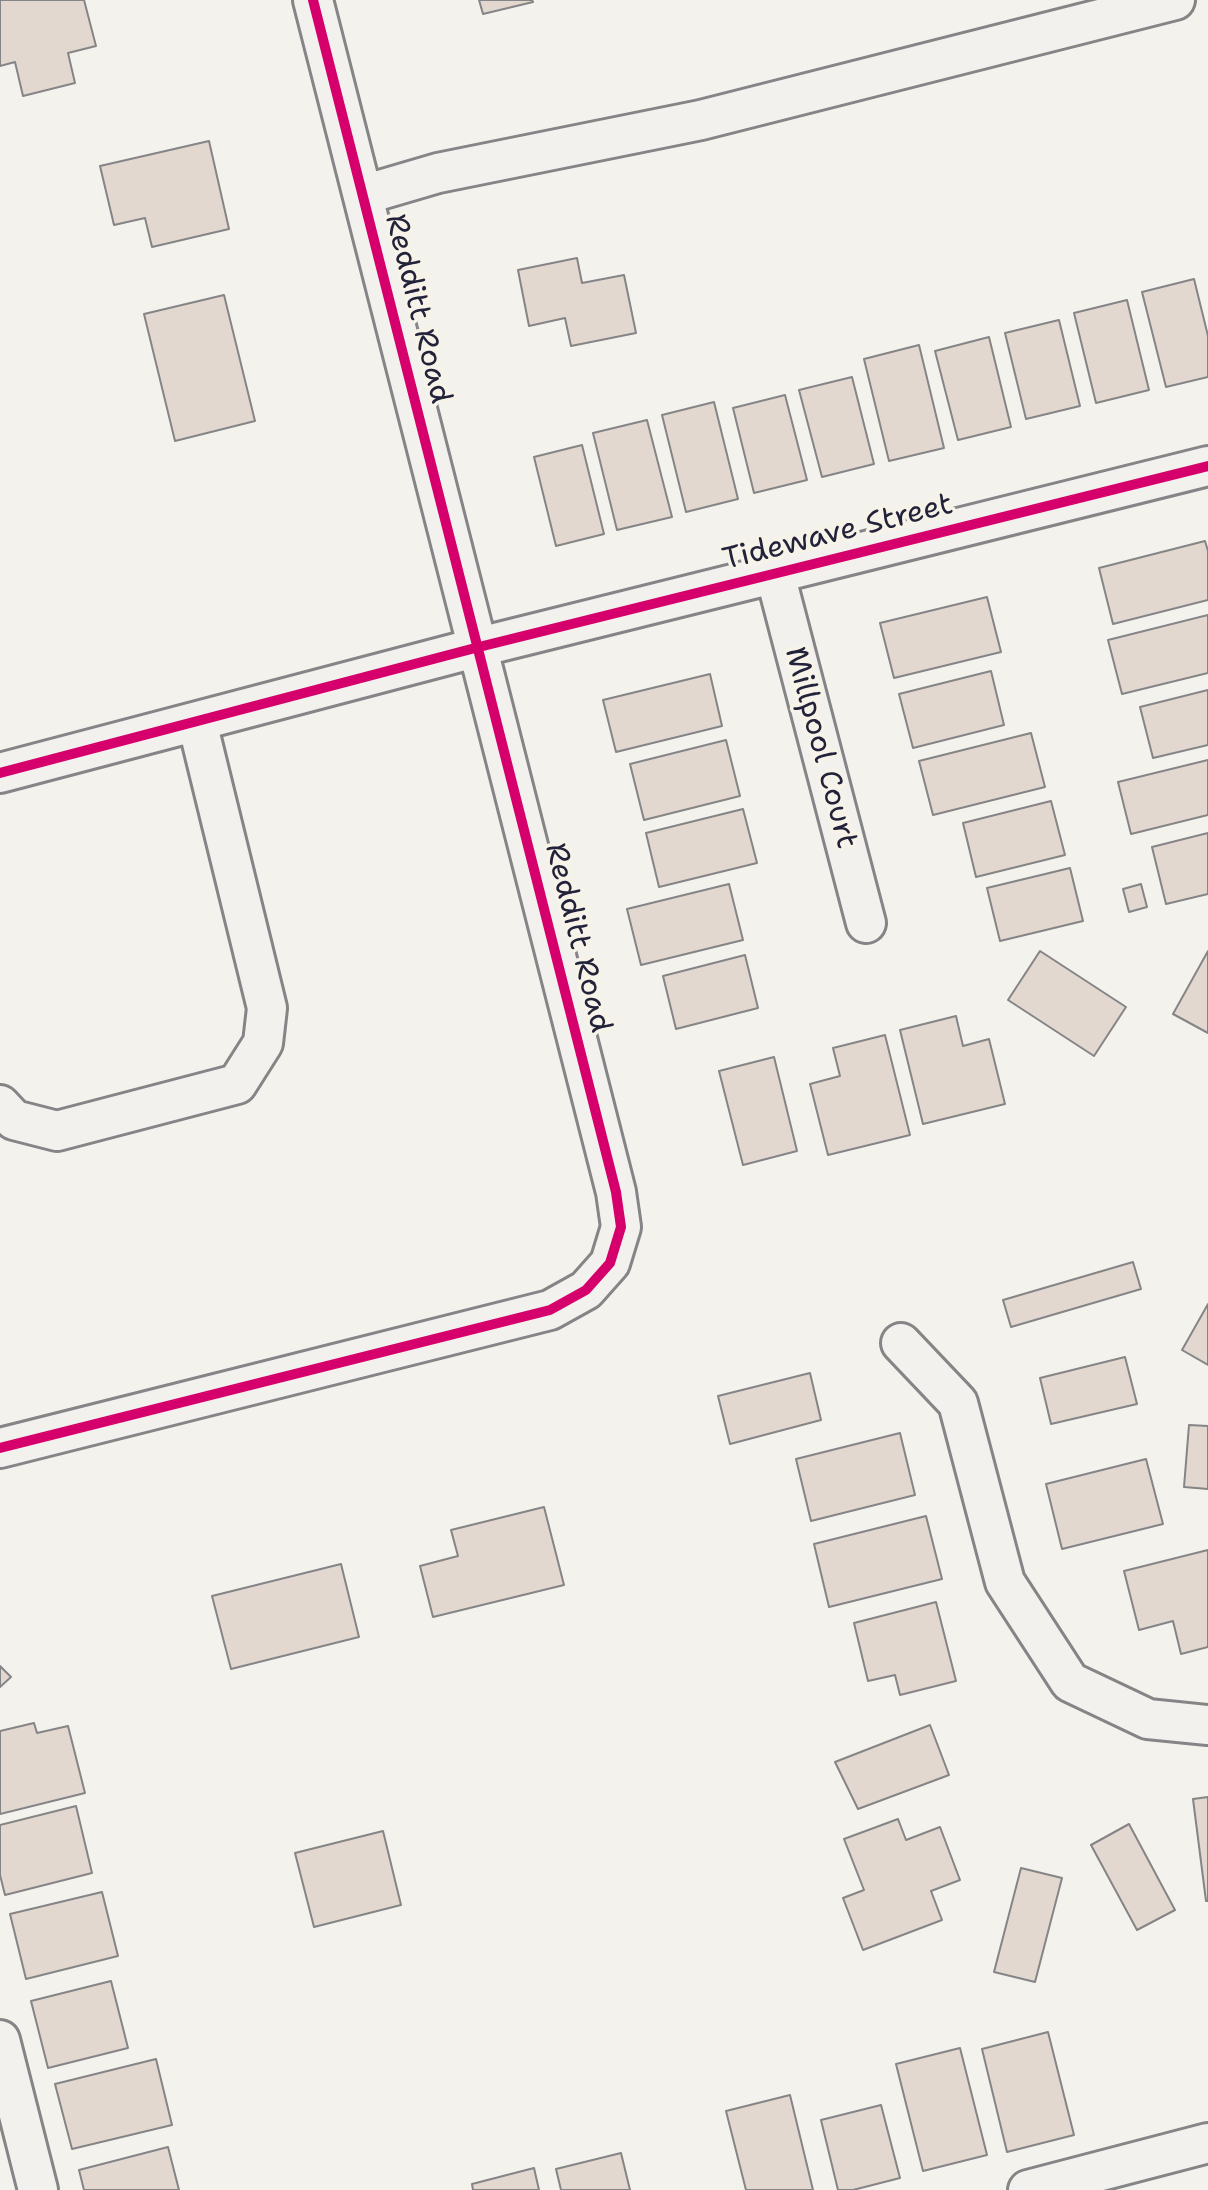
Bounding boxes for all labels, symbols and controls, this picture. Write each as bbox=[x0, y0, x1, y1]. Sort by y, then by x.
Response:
street label: Redditt Road bbox=[376, 211, 458, 407]
street label: Tidewave Street bbox=[719, 487, 957, 579]
street label: Millpool Court bbox=[776, 643, 864, 853]
street label: Redditt Road bbox=[536, 840, 618, 1036]

